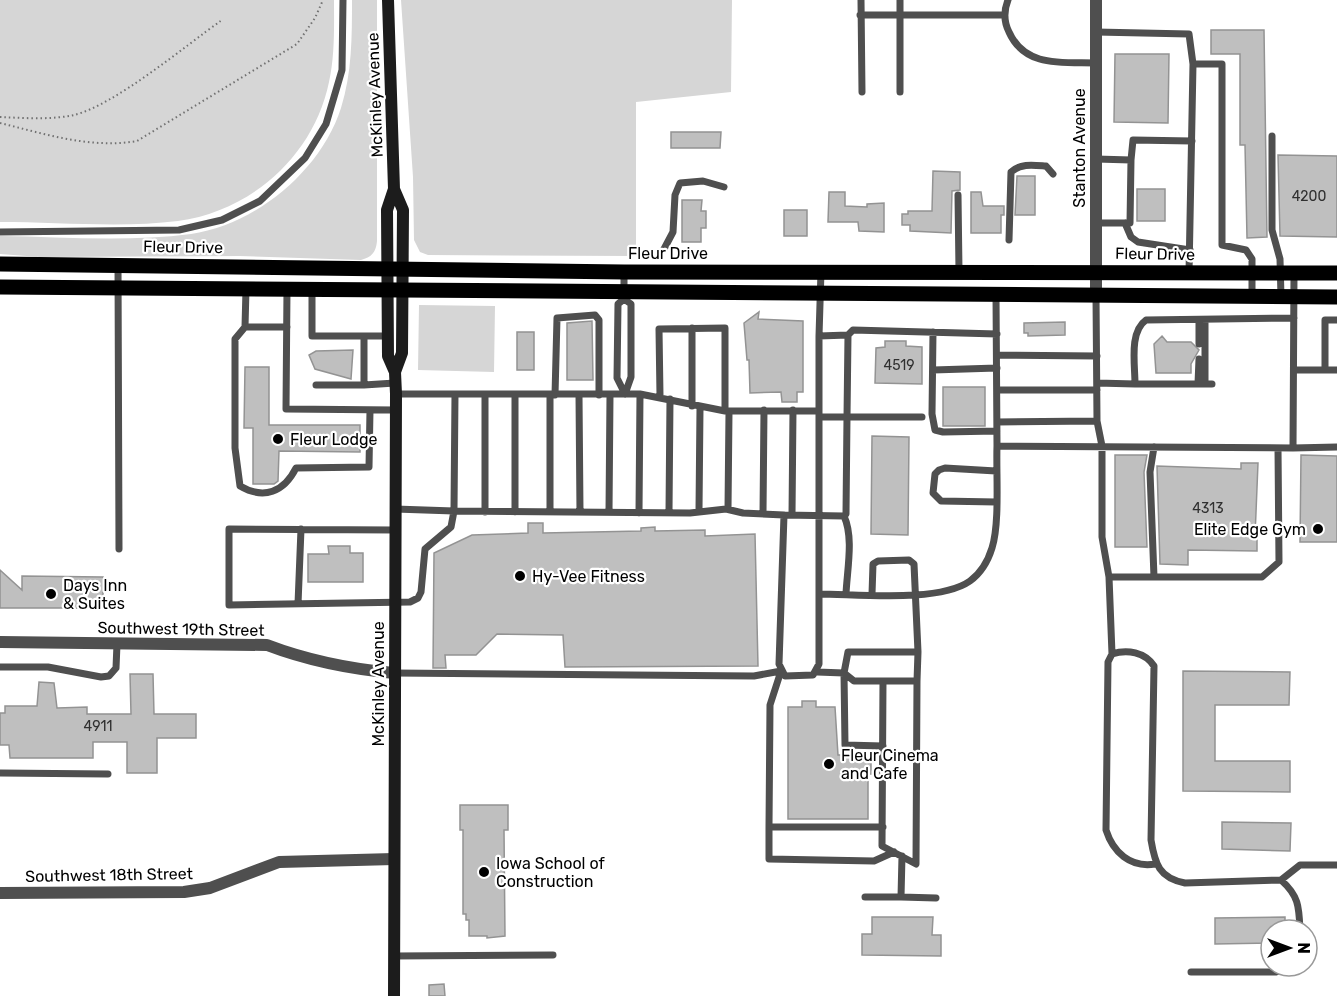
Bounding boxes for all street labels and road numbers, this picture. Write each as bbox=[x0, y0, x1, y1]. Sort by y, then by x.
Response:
street label: McKinley Avenue bbox=[363, 32, 387, 158]
street label: Stanton Avenue bbox=[1070, 88, 1089, 208]
street label: Fleur Drive bbox=[143, 237, 223, 257]
street label: Fleur Drive bbox=[628, 244, 708, 263]
street label: Fleur Drive bbox=[1115, 244, 1195, 264]
street label: Southwest 19th Street bbox=[97, 618, 265, 640]
street label: McKinley Avenue bbox=[369, 621, 388, 747]
street label: Southwest 18th Street bbox=[25, 864, 193, 886]

